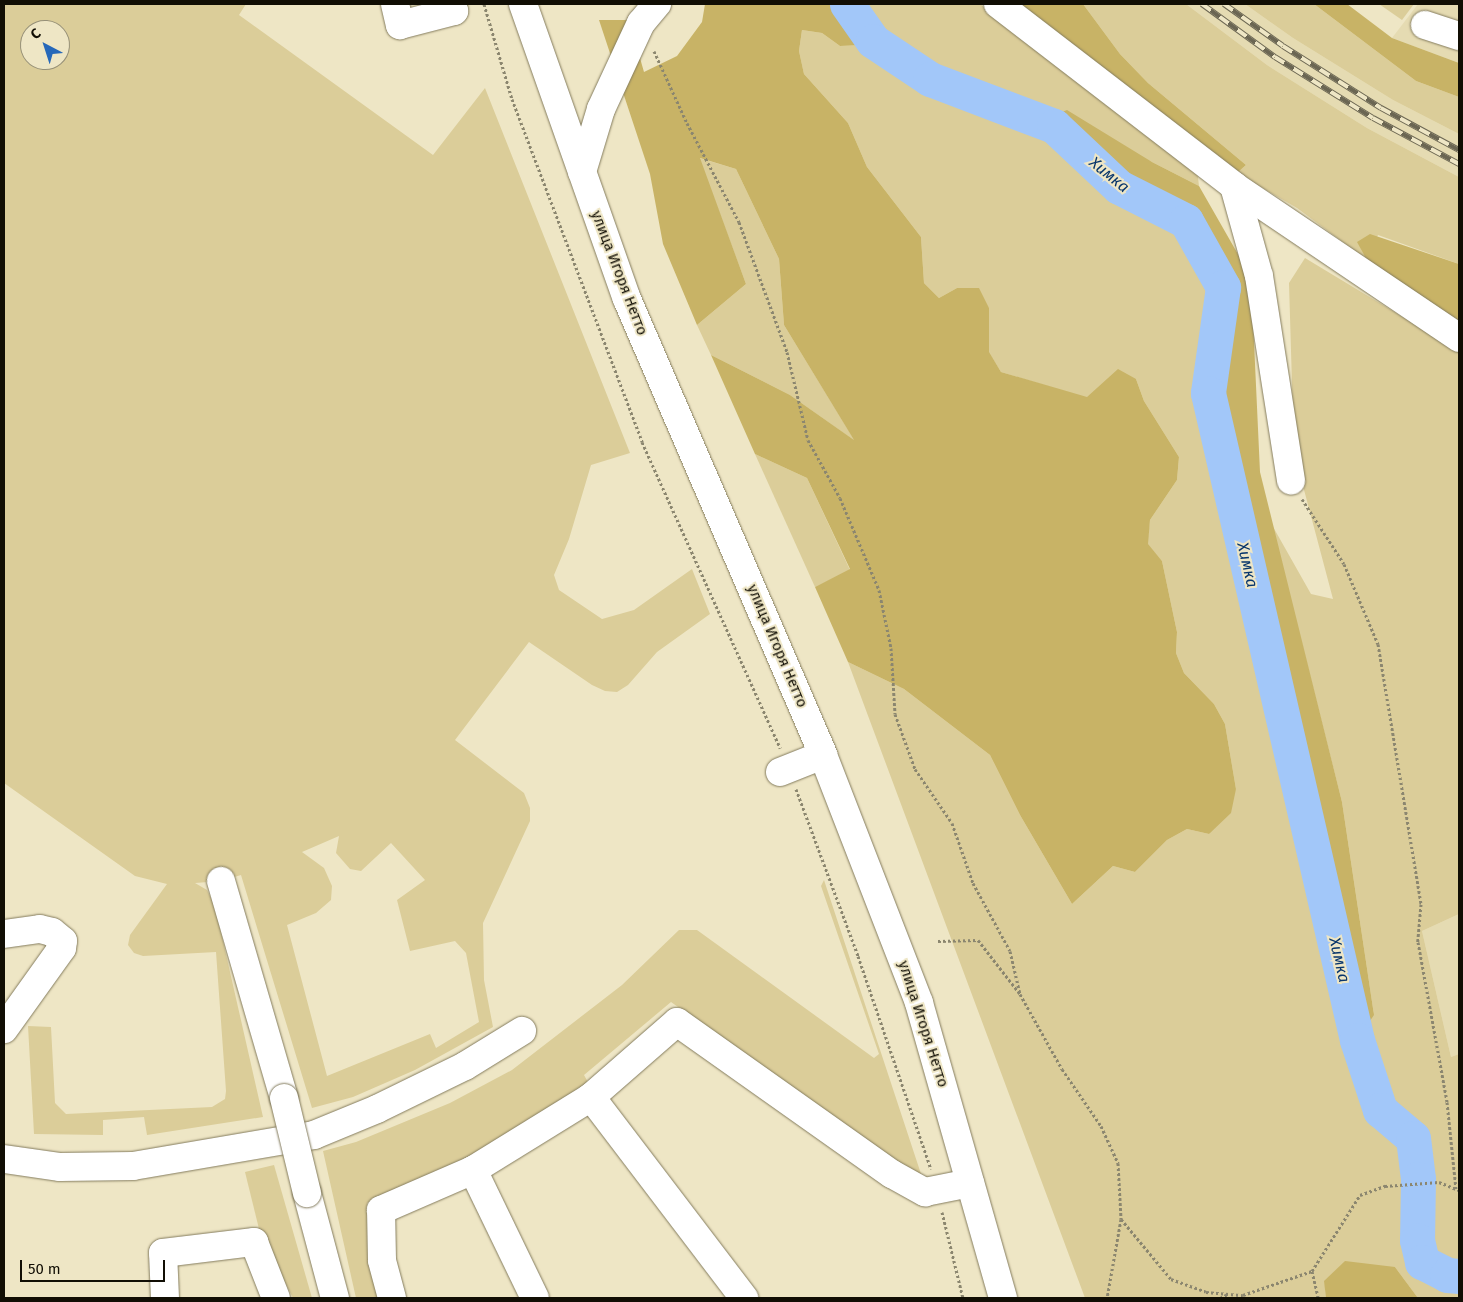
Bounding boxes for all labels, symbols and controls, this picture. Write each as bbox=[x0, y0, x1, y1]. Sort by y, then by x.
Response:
north arrow bbox=[20, 20, 70, 70]
text: С bbox=[27, 25, 44, 43]
water label: Химка bbox=[1085, 153, 1133, 197]
street label: улица Игоря Нетто bbox=[587, 208, 651, 338]
water label: Химка bbox=[1233, 541, 1261, 589]
street label: улица Игоря Нетто bbox=[743, 582, 811, 710]
water label: Химка bbox=[1325, 936, 1353, 984]
street label: улица Игоря Нетто bbox=[894, 958, 952, 1090]
scale bar bbox=[22, 1250, 168, 1282]
text: 50 m bbox=[28, 1260, 61, 1278]

